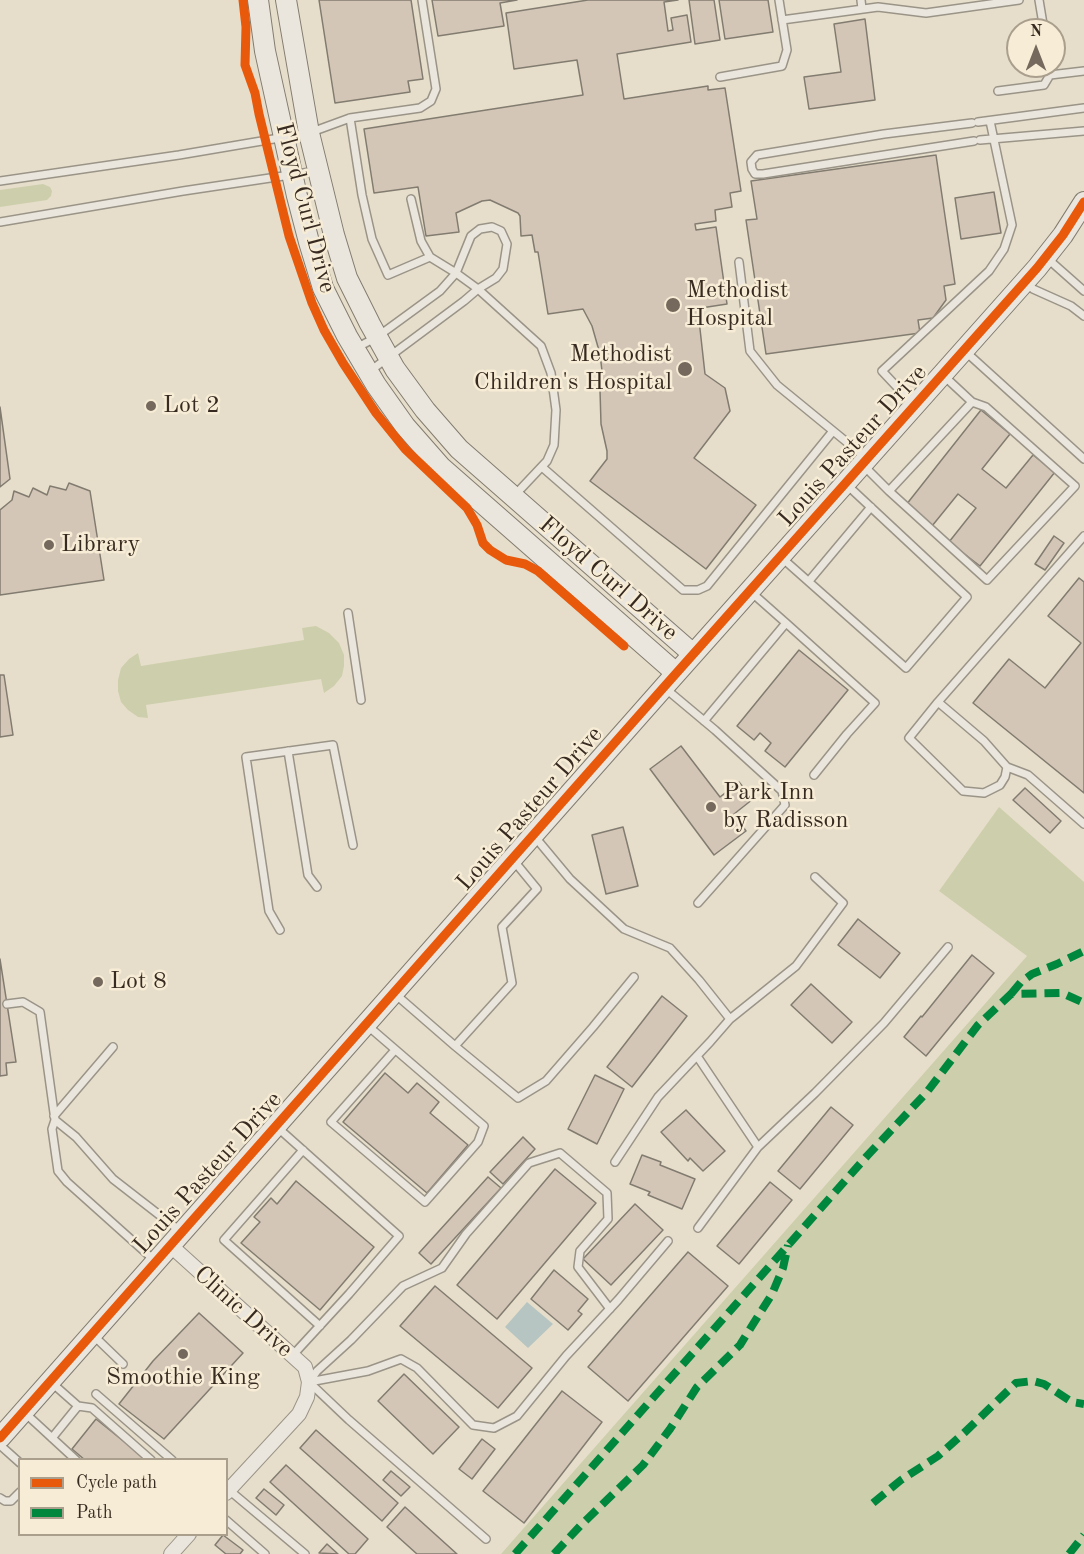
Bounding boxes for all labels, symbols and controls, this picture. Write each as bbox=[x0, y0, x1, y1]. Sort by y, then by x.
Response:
north arrow bbox=[1006, 18, 1066, 78]
text: N bbox=[1030, 24, 1042, 40]
street label: Floyd Curl Drive bbox=[268, 120, 342, 296]
place label: Methodist Hospital bbox=[686, 277, 788, 333]
marker: Methodist Hospital bbox=[664, 296, 682, 314]
place label: Methodist Children's Hospital bbox=[474, 341, 672, 397]
street label: Louis Pasteur Drive bbox=[773, 359, 933, 533]
marker: Methodist Children's Hospital bbox=[676, 360, 694, 378]
place label: Lot 2 bbox=[163, 392, 220, 420]
marker: Lot 2 bbox=[144, 399, 158, 413]
street label: Floyd Curl Drive bbox=[533, 511, 683, 647]
place label: Library bbox=[61, 531, 140, 559]
marker: Library bbox=[42, 538, 56, 552]
street label: Louis Pasteur Drive bbox=[451, 721, 609, 897]
place label: Park Inn by Radisson bbox=[723, 779, 848, 835]
marker: Park Inn by Radisson bbox=[704, 800, 718, 814]
place label: Lot 8 bbox=[110, 968, 167, 996]
marker: Lot 8 bbox=[91, 975, 105, 989]
street label: Louis Pasteur Drive bbox=[128, 1086, 288, 1260]
street label: Clinic Drive bbox=[188, 1260, 298, 1364]
marker: Smoothie King bbox=[176, 1347, 190, 1361]
place label: Smoothie King bbox=[106, 1364, 260, 1392]
legend bbox=[18, 1458, 228, 1536]
text: Cycle path bbox=[76, 1474, 157, 1492]
text: Path bbox=[76, 1504, 112, 1522]

